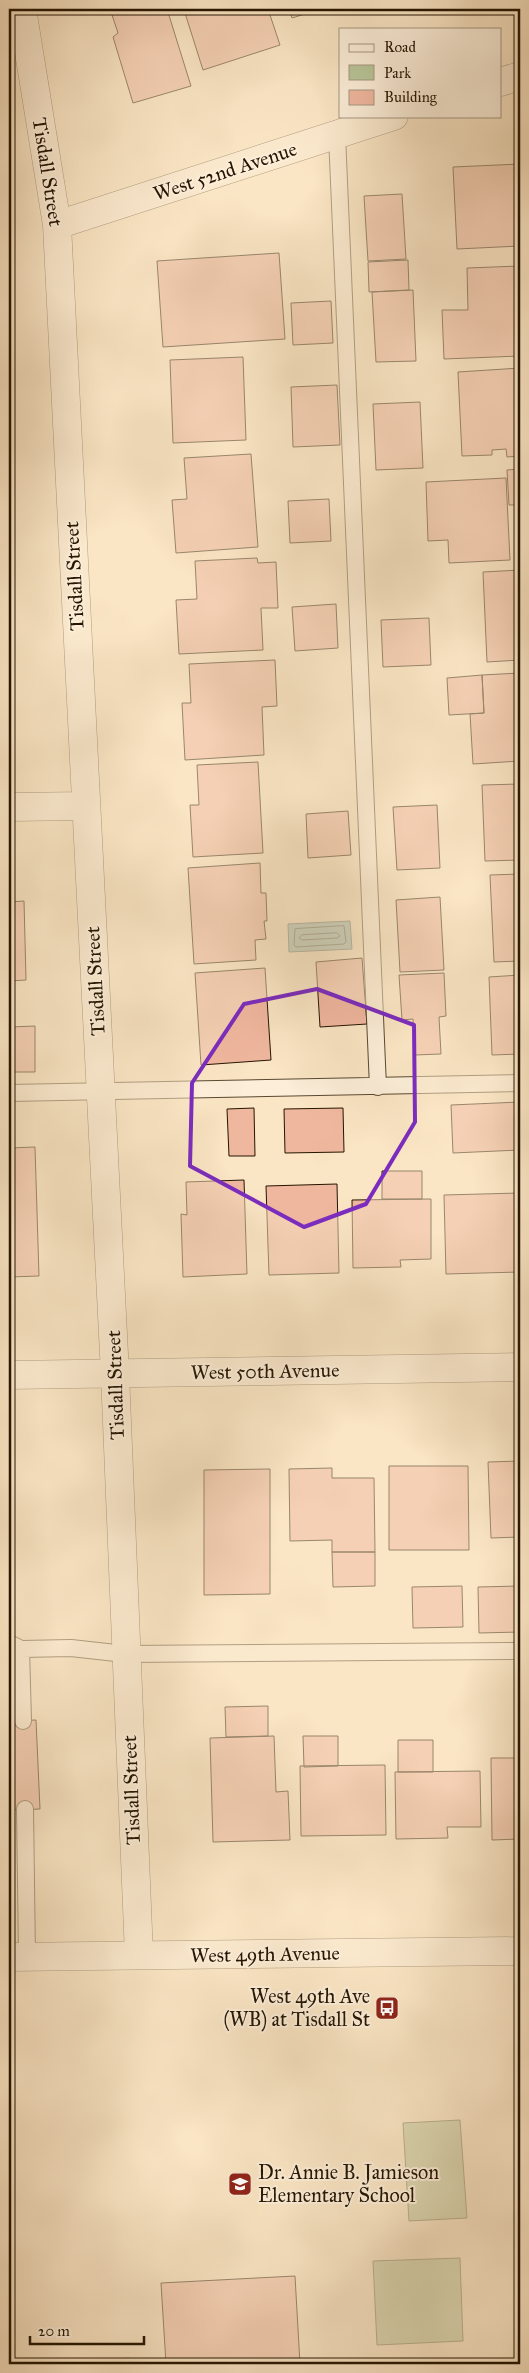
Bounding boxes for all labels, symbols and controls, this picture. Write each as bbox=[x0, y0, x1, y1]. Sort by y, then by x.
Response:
legend bbox=[339, 28, 502, 118]
text: Road bbox=[384, 38, 416, 56]
text: Park bbox=[384, 64, 411, 82]
text: Building bbox=[384, 88, 438, 106]
street label: Tisdall Street bbox=[28, 116, 68, 228]
street label: West 52nd Avenue bbox=[150, 136, 300, 206]
street label: Tisdall Street bbox=[59, 521, 89, 631]
street label: Tisdall Street bbox=[80, 926, 110, 1036]
street label: Tisdall Street bbox=[101, 1330, 129, 1440]
street label: West 50th Avenue bbox=[190, 1358, 340, 1384]
street label: Tisdall Street bbox=[117, 1735, 145, 1845]
street label: West 49th Avenue bbox=[190, 1941, 340, 1967]
place label: West 49th Ave (WB) at Tisdall St bbox=[224, 1984, 370, 2032]
bus stop icon: West 49th Ave (WB) at Tisdall St bbox=[374, 1995, 400, 2021]
place label: Dr. Annie B. Jamieson Elementary School bbox=[258, 2160, 439, 2207]
school or university icon: Dr. Annie B. Jamieson Elementary School bbox=[227, 2171, 253, 2197]
scale bar bbox=[30, 2313, 144, 2345]
text: 20 m bbox=[38, 2322, 70, 2340]

